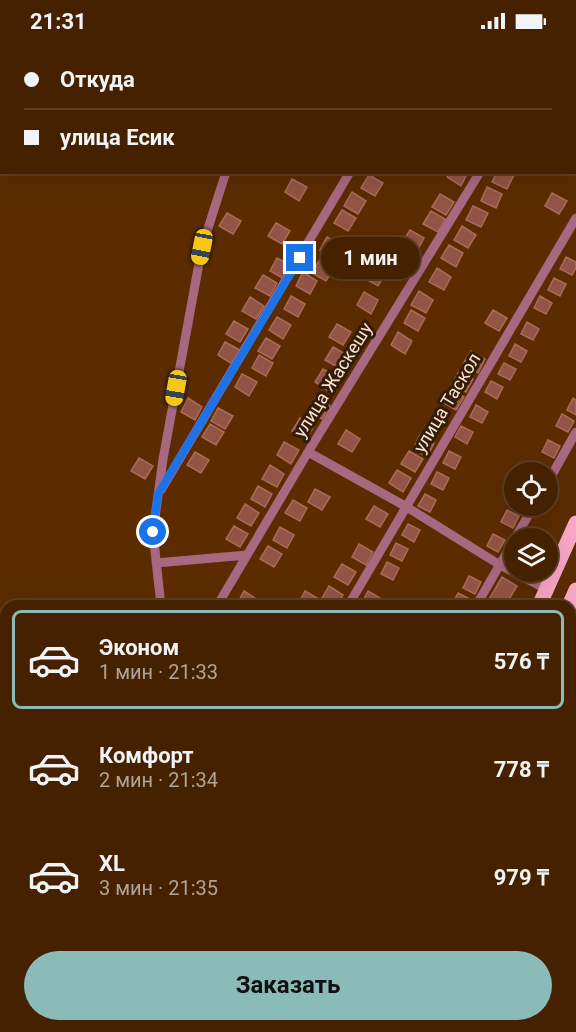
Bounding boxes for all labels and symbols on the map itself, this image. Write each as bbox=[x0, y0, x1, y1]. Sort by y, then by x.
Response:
car bbox=[190, 228, 214, 266]
callout: 1 мин bbox=[321, 237, 420, 279]
route end bbox=[286, 244, 313, 271]
street label: улица Жаскешу bbox=[289, 318, 377, 441]
street label: улица Таскол bbox=[409, 349, 485, 456]
car bbox=[164, 369, 188, 407]
route start bbox=[139, 518, 166, 545]

